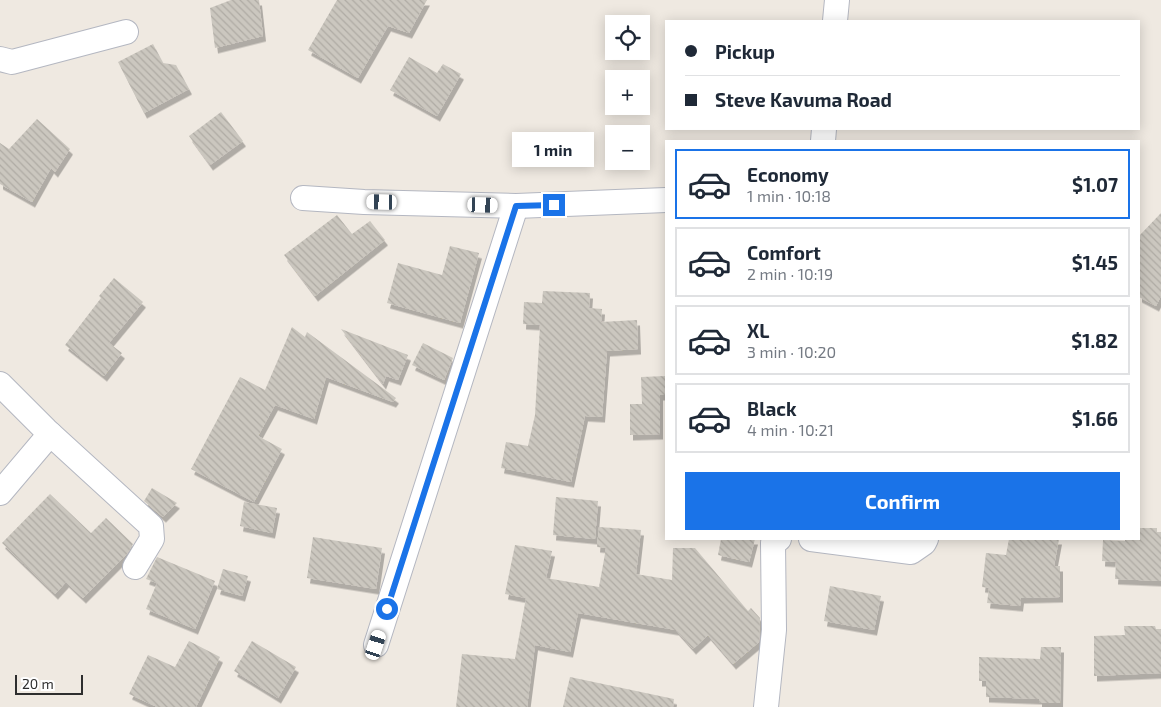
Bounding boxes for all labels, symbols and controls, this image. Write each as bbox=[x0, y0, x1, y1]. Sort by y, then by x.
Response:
map controls bbox=[605, 15, 650, 170]
button: locate bbox=[605, 15, 650, 60]
text: Pickup bbox=[715, 40, 775, 63]
button: + bbox=[605, 70, 650, 115]
text: Steve Kavuma Road bbox=[715, 88, 892, 111]
button: − bbox=[605, 125, 650, 170]
callout: 1 min bbox=[513, 132, 595, 168]
text: 1 min bbox=[534, 140, 572, 159]
icon: car bbox=[687, 162, 732, 207]
text: Economy bbox=[747, 163, 829, 186]
text: $1.07 bbox=[1072, 173, 1118, 196]
text: 1 min · 10:18 bbox=[747, 186, 831, 205]
car bbox=[366, 194, 397, 210]
route end bbox=[543, 194, 565, 216]
car bbox=[467, 197, 498, 213]
icon: car bbox=[687, 240, 732, 285]
text: Comfort bbox=[747, 241, 821, 264]
text: $1.45 bbox=[1072, 251, 1118, 274]
text: 2 min · 10:19 bbox=[747, 264, 833, 283]
icon: car bbox=[687, 318, 732, 363]
text: XL bbox=[747, 319, 769, 342]
text: $1.82 bbox=[1071, 329, 1118, 352]
text: 3 min · 10:20 bbox=[747, 342, 836, 361]
icon: car bbox=[687, 396, 732, 441]
text: Black bbox=[747, 397, 797, 420]
text: $1.66 bbox=[1072, 407, 1118, 430]
text: 4 min · 10:21 bbox=[747, 420, 834, 439]
button: Confirm bbox=[685, 472, 1120, 530]
route start bbox=[376, 598, 398, 620]
car bbox=[364, 628, 387, 662]
scale bar bbox=[15, 672, 82, 695]
text: 20 m bbox=[22, 675, 54, 692]

